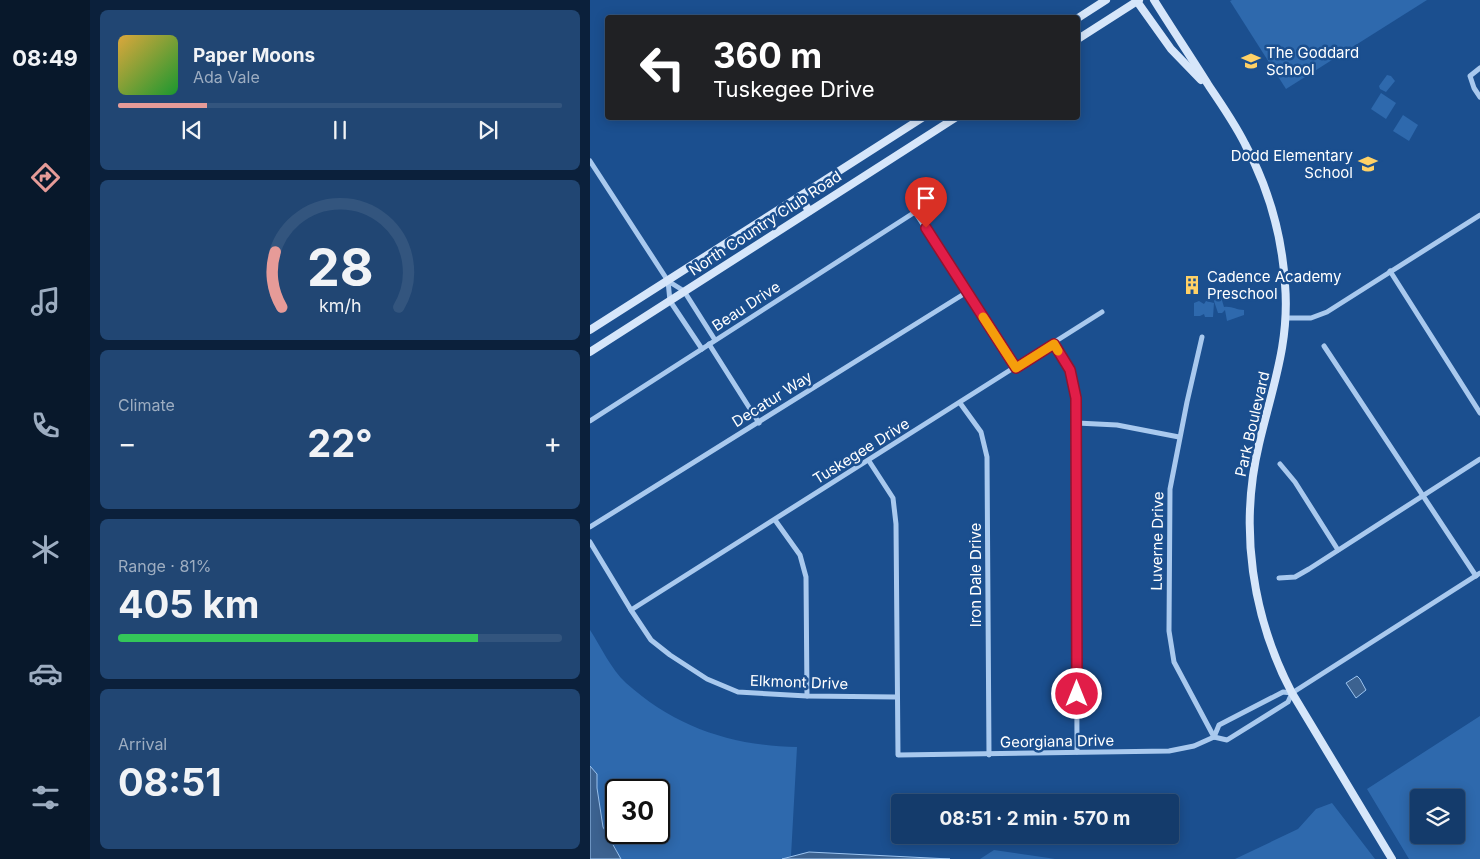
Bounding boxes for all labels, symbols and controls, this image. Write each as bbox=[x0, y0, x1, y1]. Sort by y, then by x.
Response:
text: 360 m bbox=[713, 34, 822, 76]
icon: left bbox=[630, 35, 695, 100]
place label: The Goddard School bbox=[1266, 43, 1359, 79]
text: Paper Moons bbox=[193, 44, 315, 67]
text: 08:49 bbox=[12, 45, 78, 71]
school or university icon: The Goddard School bbox=[1240, 50, 1262, 72]
text: Ada Vale bbox=[193, 67, 260, 87]
text: Tuskegee Drive bbox=[713, 76, 875, 102]
icon: previous bbox=[178, 116, 206, 144]
icon: pause bbox=[326, 116, 354, 144]
icon: next bbox=[474, 116, 502, 144]
place label: Dodd Elementary School bbox=[1231, 146, 1354, 182]
school or university icon: Dodd Elementary School bbox=[1357, 153, 1379, 175]
icon: directions bbox=[28, 160, 63, 195]
street label: North Country Club Road bbox=[685, 166, 845, 280]
pin bbox=[905, 177, 947, 228]
icon: arrive bbox=[912, 184, 940, 212]
text: 28 bbox=[307, 236, 373, 299]
place label: Cadence Academy Preschool bbox=[1207, 267, 1342, 303]
building icon: Cadence Academy Preschool bbox=[1181, 274, 1203, 296]
street label: Beau Drive bbox=[708, 277, 784, 335]
icon: music bbox=[28, 284, 63, 319]
text: km/h bbox=[319, 295, 361, 316]
street label: Decatur Way bbox=[728, 367, 816, 431]
street label: Park Boulevard bbox=[1231, 370, 1273, 478]
text: Climate bbox=[118, 395, 175, 415]
icon: phone bbox=[28, 408, 63, 443]
street label: Tuskegee Drive bbox=[809, 414, 913, 488]
text: 22° bbox=[307, 420, 373, 466]
text: − bbox=[118, 426, 137, 460]
text: + bbox=[543, 426, 562, 460]
street label: Luverne Drive bbox=[1147, 491, 1167, 591]
street label: Iron Dale Drive bbox=[966, 523, 985, 627]
icon: climate bbox=[28, 532, 63, 567]
text: Range · 81% bbox=[118, 556, 212, 576]
text: 405 km bbox=[118, 581, 259, 627]
icon: car bbox=[28, 656, 63, 691]
position arrow bbox=[1050, 667, 1102, 719]
street label: Elkmont Drive bbox=[750, 671, 848, 693]
street label: Georgiana Drive bbox=[1000, 731, 1114, 751]
text: Arrival bbox=[118, 734, 167, 754]
text: 08:51 bbox=[118, 759, 222, 805]
speed limit sign: 30 bbox=[605, 779, 670, 844]
icon: filters bbox=[28, 780, 63, 815]
map controls bbox=[1410, 789, 1465, 844]
button: layers bbox=[1410, 789, 1465, 844]
text: 08:51 · 2 min · 570 m bbox=[940, 807, 1130, 830]

